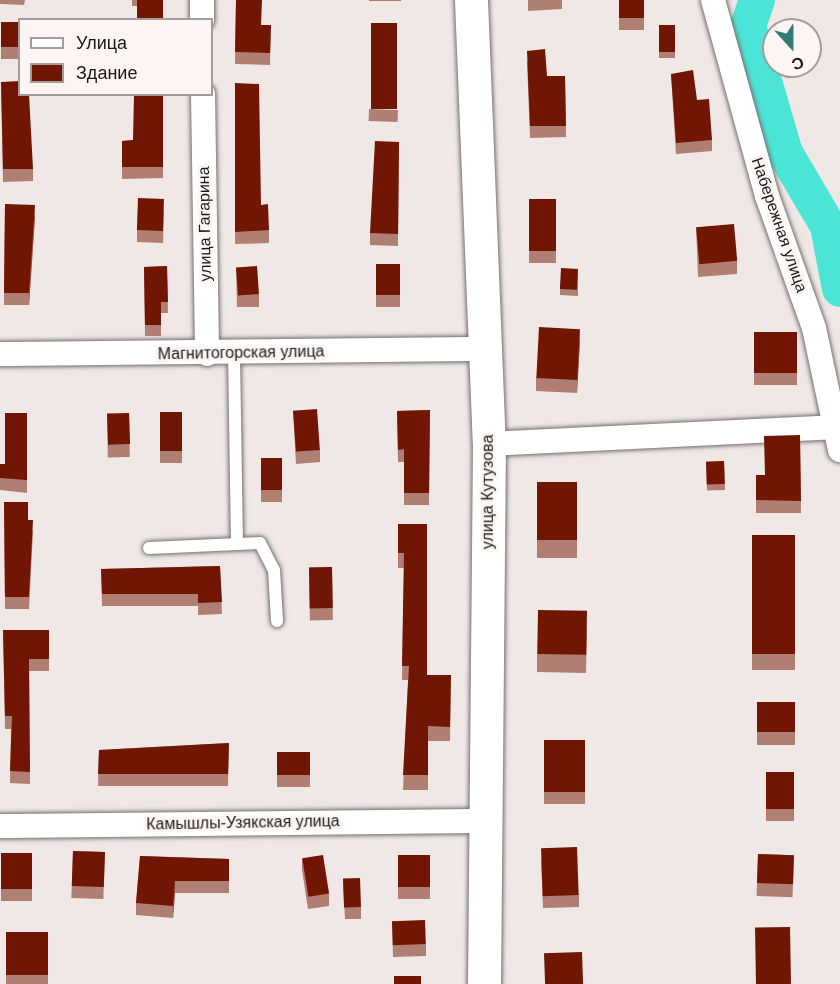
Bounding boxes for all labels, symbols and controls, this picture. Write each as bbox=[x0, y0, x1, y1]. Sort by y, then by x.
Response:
legend bbox=[18, 18, 213, 96]
north arrow bbox=[762, 18, 822, 78]
text: Улица bbox=[76, 33, 127, 53]
text: С bbox=[789, 53, 806, 73]
text: Здание bbox=[76, 63, 137, 83]
street label: Набережная улица bbox=[747, 155, 811, 295]
street label: улица Гагарина bbox=[194, 166, 216, 282]
street label: Магнитогорская улица bbox=[158, 342, 324, 364]
street label: улица Кутузова bbox=[478, 435, 498, 549]
street label: Камышлы-Узякская улица bbox=[146, 812, 340, 834]

